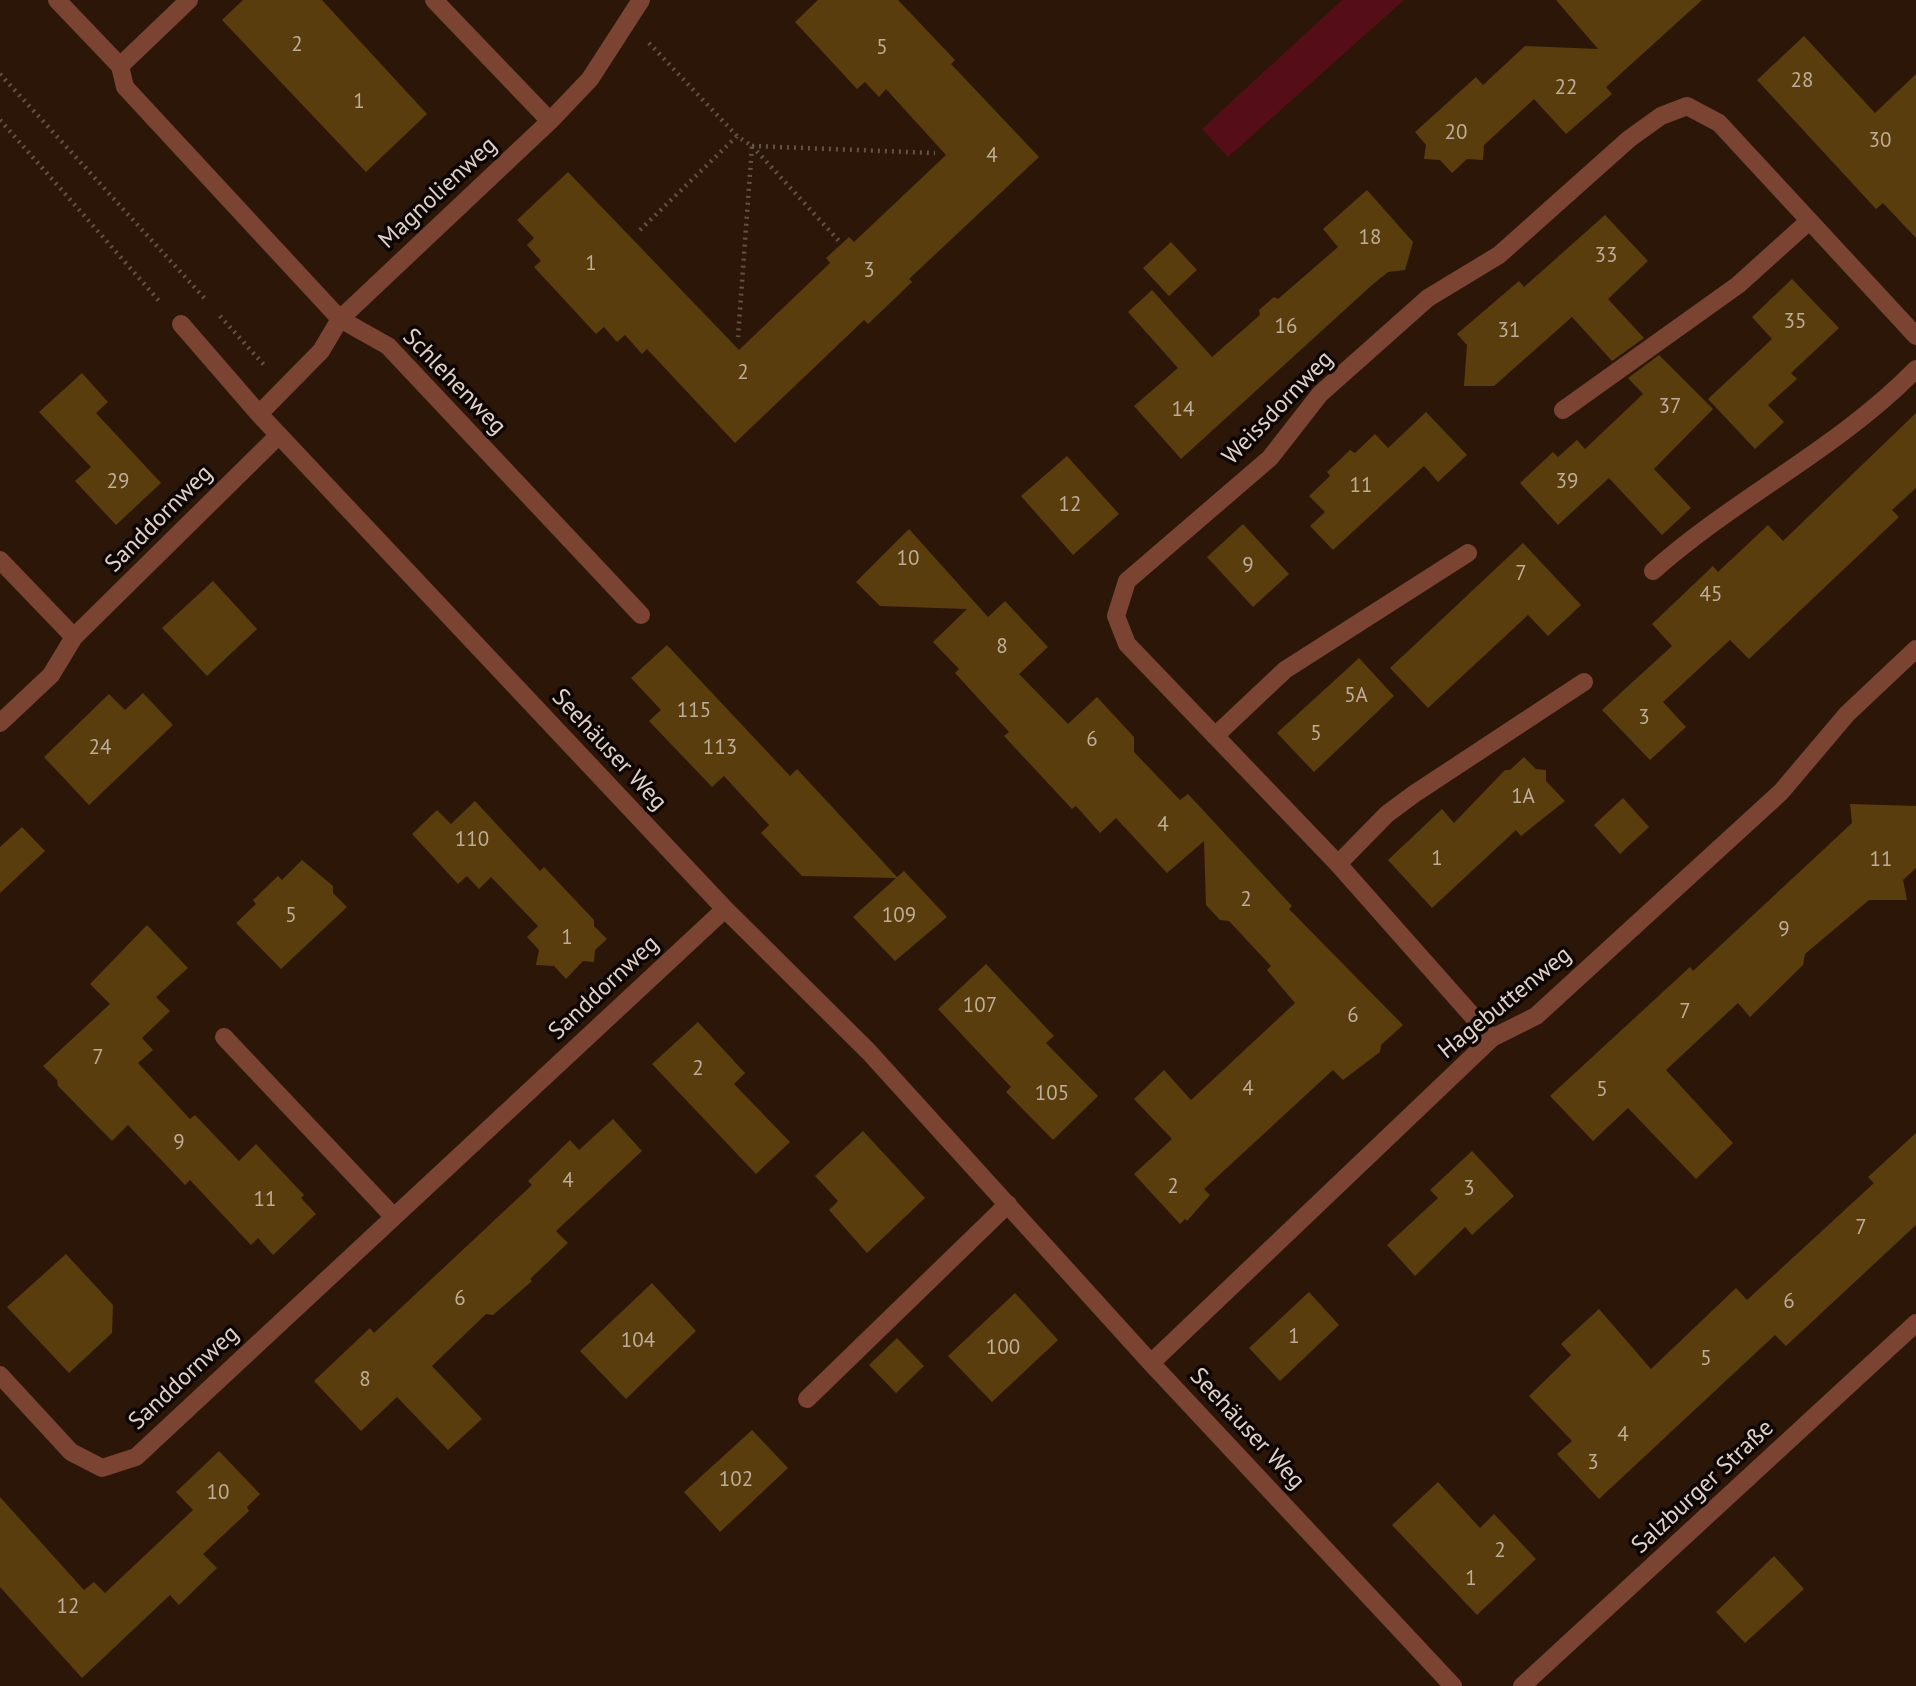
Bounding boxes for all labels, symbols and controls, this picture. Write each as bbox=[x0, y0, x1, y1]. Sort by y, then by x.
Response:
house number: 2 bbox=[291, 32, 303, 58]
house number: 5 bbox=[876, 35, 888, 61]
house number: 28 bbox=[1791, 68, 1813, 94]
house number: 22 bbox=[1555, 75, 1577, 101]
house number: 1 bbox=[353, 89, 365, 115]
house number: 20 bbox=[1445, 120, 1467, 146]
house number: 30 bbox=[1869, 128, 1891, 154]
street label: Magnolienweg bbox=[373, 131, 503, 255]
house number: 4 bbox=[986, 143, 998, 169]
house number: 18 bbox=[1359, 225, 1381, 251]
house number: 33 bbox=[1595, 243, 1617, 269]
house number: 1 bbox=[585, 251, 597, 277]
house number: 3 bbox=[863, 258, 875, 284]
house number: 35 bbox=[1784, 309, 1806, 335]
house number: 16 bbox=[1275, 314, 1297, 340]
house number: 31 bbox=[1498, 318, 1520, 344]
street label: Schlehenweg bbox=[396, 323, 512, 441]
street label: Weissdornweg bbox=[1217, 345, 1339, 471]
house number: 2 bbox=[737, 360, 749, 386]
house number: 37 bbox=[1659, 394, 1681, 420]
house number: 14 bbox=[1172, 397, 1194, 423]
street label: Sanddornweg bbox=[99, 459, 219, 579]
house number: 29 bbox=[107, 469, 129, 495]
house number: 39 bbox=[1556, 469, 1578, 495]
house number: 11 bbox=[1350, 473, 1372, 499]
house number: 12 bbox=[1059, 492, 1081, 518]
house number: 10 bbox=[897, 546, 919, 572]
house number: 9 bbox=[1242, 553, 1254, 579]
house number: 7 bbox=[1515, 561, 1527, 587]
house number: 45 bbox=[1700, 582, 1722, 608]
house number: 8 bbox=[996, 634, 1008, 660]
street label: Seehäuser Weg bbox=[545, 683, 673, 817]
house number: 5A bbox=[1344, 683, 1368, 709]
house number: 115 bbox=[677, 698, 711, 724]
house number: 3 bbox=[1638, 705, 1650, 731]
house number: 5 bbox=[1310, 721, 1322, 747]
house number: 6 bbox=[1086, 727, 1098, 753]
house number: 24 bbox=[89, 735, 111, 761]
house number: 113 bbox=[703, 735, 737, 761]
house number: 1A bbox=[1511, 784, 1535, 810]
house number: 4 bbox=[1157, 812, 1169, 838]
house number: 110 bbox=[455, 827, 489, 853]
house number: 1 bbox=[1431, 846, 1443, 872]
house number: 11 bbox=[1870, 847, 1892, 873]
house number: 2 bbox=[1240, 887, 1252, 913]
house number: 5 bbox=[285, 903, 297, 929]
house number: 109 bbox=[882, 903, 916, 929]
house number: 9 bbox=[1778, 917, 1790, 943]
house number: 1 bbox=[561, 925, 573, 951]
street label: Sanddornweg bbox=[543, 930, 665, 1046]
street label: Hagebuttenweg bbox=[1433, 941, 1577, 1065]
house number: 107 bbox=[963, 993, 997, 1019]
house number: 7 bbox=[1679, 999, 1691, 1025]
house number: 6 bbox=[1347, 1003, 1359, 1029]
house number: 7 bbox=[92, 1045, 104, 1071]
house number: 2 bbox=[692, 1056, 704, 1082]
house number: 4 bbox=[1242, 1076, 1254, 1102]
house number: 5 bbox=[1596, 1077, 1608, 1103]
house number: 105 bbox=[1035, 1081, 1069, 1107]
house number: 9 bbox=[173, 1130, 185, 1156]
house number: 4 bbox=[562, 1168, 574, 1194]
house number: 2 bbox=[1167, 1174, 1179, 1200]
house number: 3 bbox=[1463, 1176, 1475, 1202]
house number: 11 bbox=[254, 1187, 276, 1213]
house number: 7 bbox=[1855, 1215, 1867, 1241]
house number: 6 bbox=[454, 1286, 466, 1312]
house number: 6 bbox=[1783, 1289, 1795, 1315]
street label: Sanddornweg bbox=[123, 1320, 245, 1436]
house number: 1 bbox=[1288, 1324, 1300, 1350]
house number: 104 bbox=[621, 1328, 655, 1354]
house number: 100 bbox=[986, 1335, 1020, 1361]
house number: 5 bbox=[1700, 1346, 1712, 1372]
street label: Seehäuser Weg bbox=[1183, 1362, 1311, 1496]
house number: 8 bbox=[359, 1367, 371, 1393]
street label: Salzburger Straße bbox=[1626, 1414, 1780, 1560]
house number: 4 bbox=[1617, 1422, 1629, 1448]
house number: 3 bbox=[1587, 1450, 1599, 1476]
house number: 102 bbox=[719, 1467, 753, 1493]
house number: 10 bbox=[207, 1480, 229, 1506]
house number: 2 bbox=[1494, 1538, 1506, 1564]
house number: 1 bbox=[1465, 1566, 1477, 1592]
house number: 12 bbox=[57, 1594, 79, 1620]

